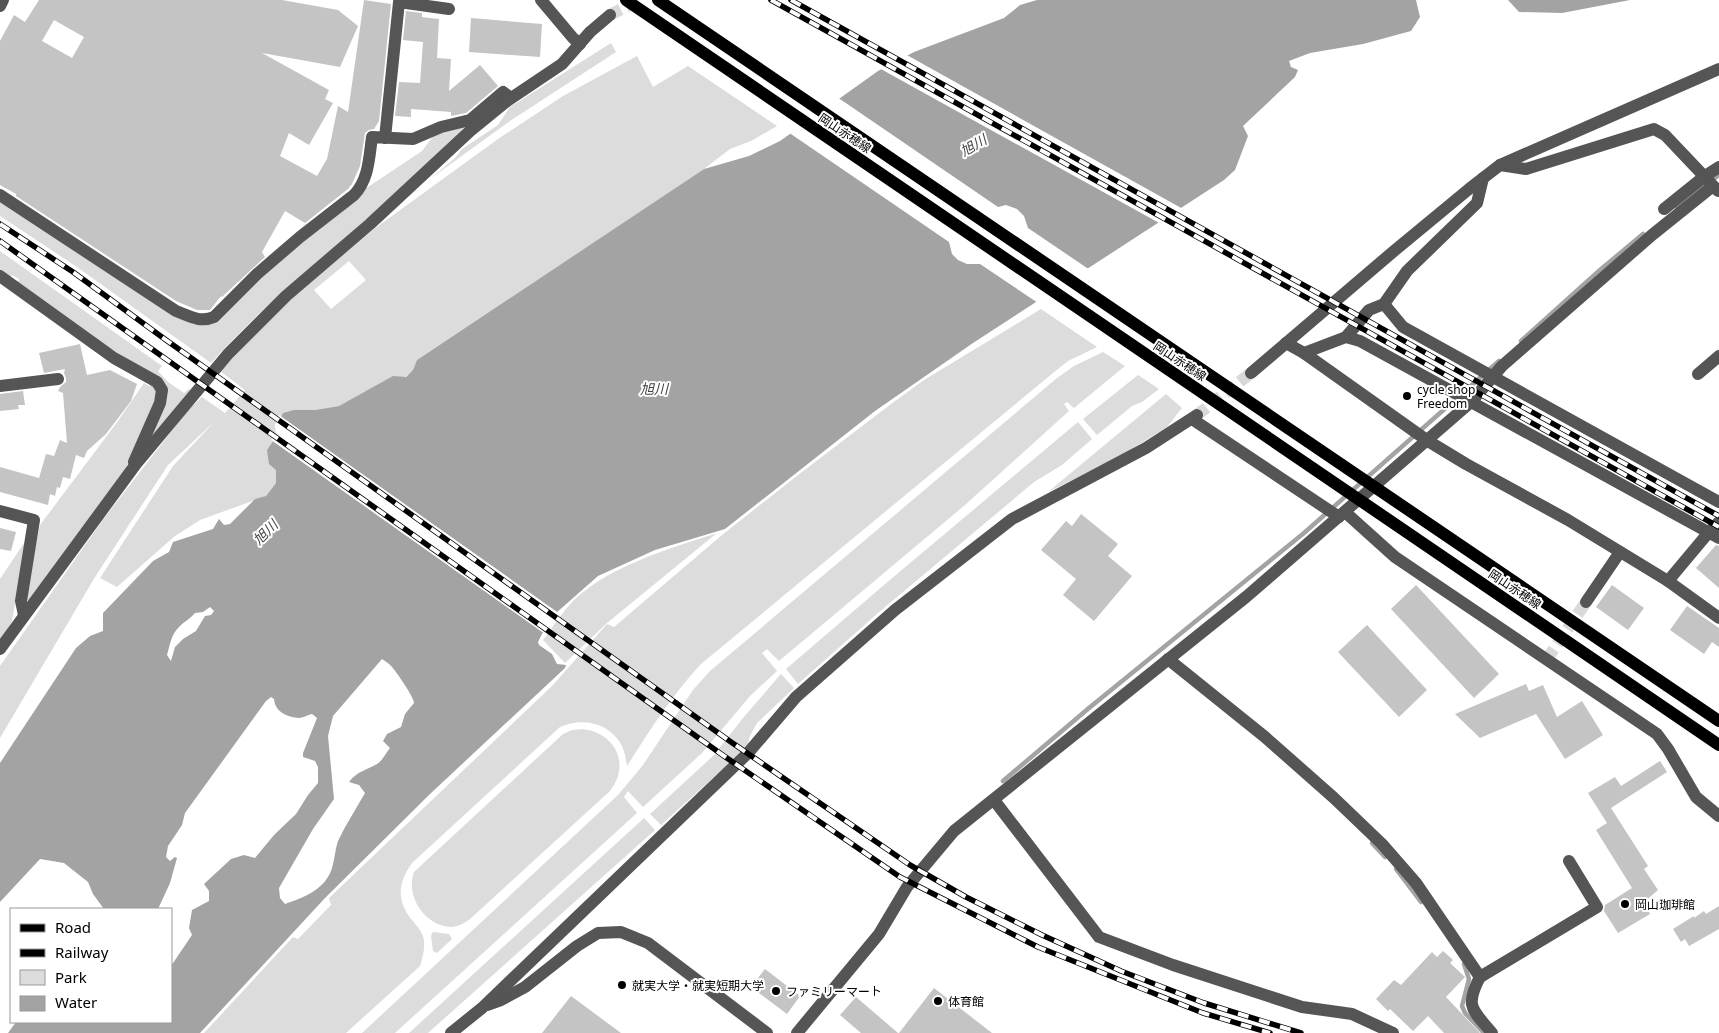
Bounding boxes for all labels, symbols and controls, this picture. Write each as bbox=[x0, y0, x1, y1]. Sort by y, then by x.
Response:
street label: 岡山赤穂線 bbox=[815, 109, 875, 157]
water label: 旭川 bbox=[956, 129, 992, 160]
street label: 岡山赤穂線 bbox=[1150, 337, 1210, 385]
water label: 旭川 bbox=[640, 379, 670, 398]
place label: cycle shop Freedom bbox=[1417, 381, 1475, 412]
marker: cycle shop Freedom bbox=[1401, 390, 1413, 402]
water label: 旭川 bbox=[248, 514, 283, 549]
street label: 岡山赤穂線 bbox=[1485, 565, 1545, 613]
place label: 岡山珈琲館 bbox=[1635, 896, 1695, 913]
marker: 岡山珈琲館 bbox=[1619, 898, 1631, 910]
legend bbox=[10, 908, 172, 1023]
text: Road bbox=[55, 917, 91, 937]
text: Railway bbox=[55, 942, 109, 962]
text: Park bbox=[55, 967, 87, 987]
place label: 就実大学・就実短期大学 bbox=[632, 977, 764, 994]
marker: 就実大学・就実短期大学 bbox=[616, 979, 628, 991]
place label: ファミリーマート bbox=[786, 983, 882, 1000]
marker: ファミリーマート bbox=[770, 985, 782, 997]
text: Water bbox=[55, 992, 97, 1012]
place label: 体育館 bbox=[948, 993, 984, 1010]
marker: 体育館 bbox=[932, 995, 944, 1007]

